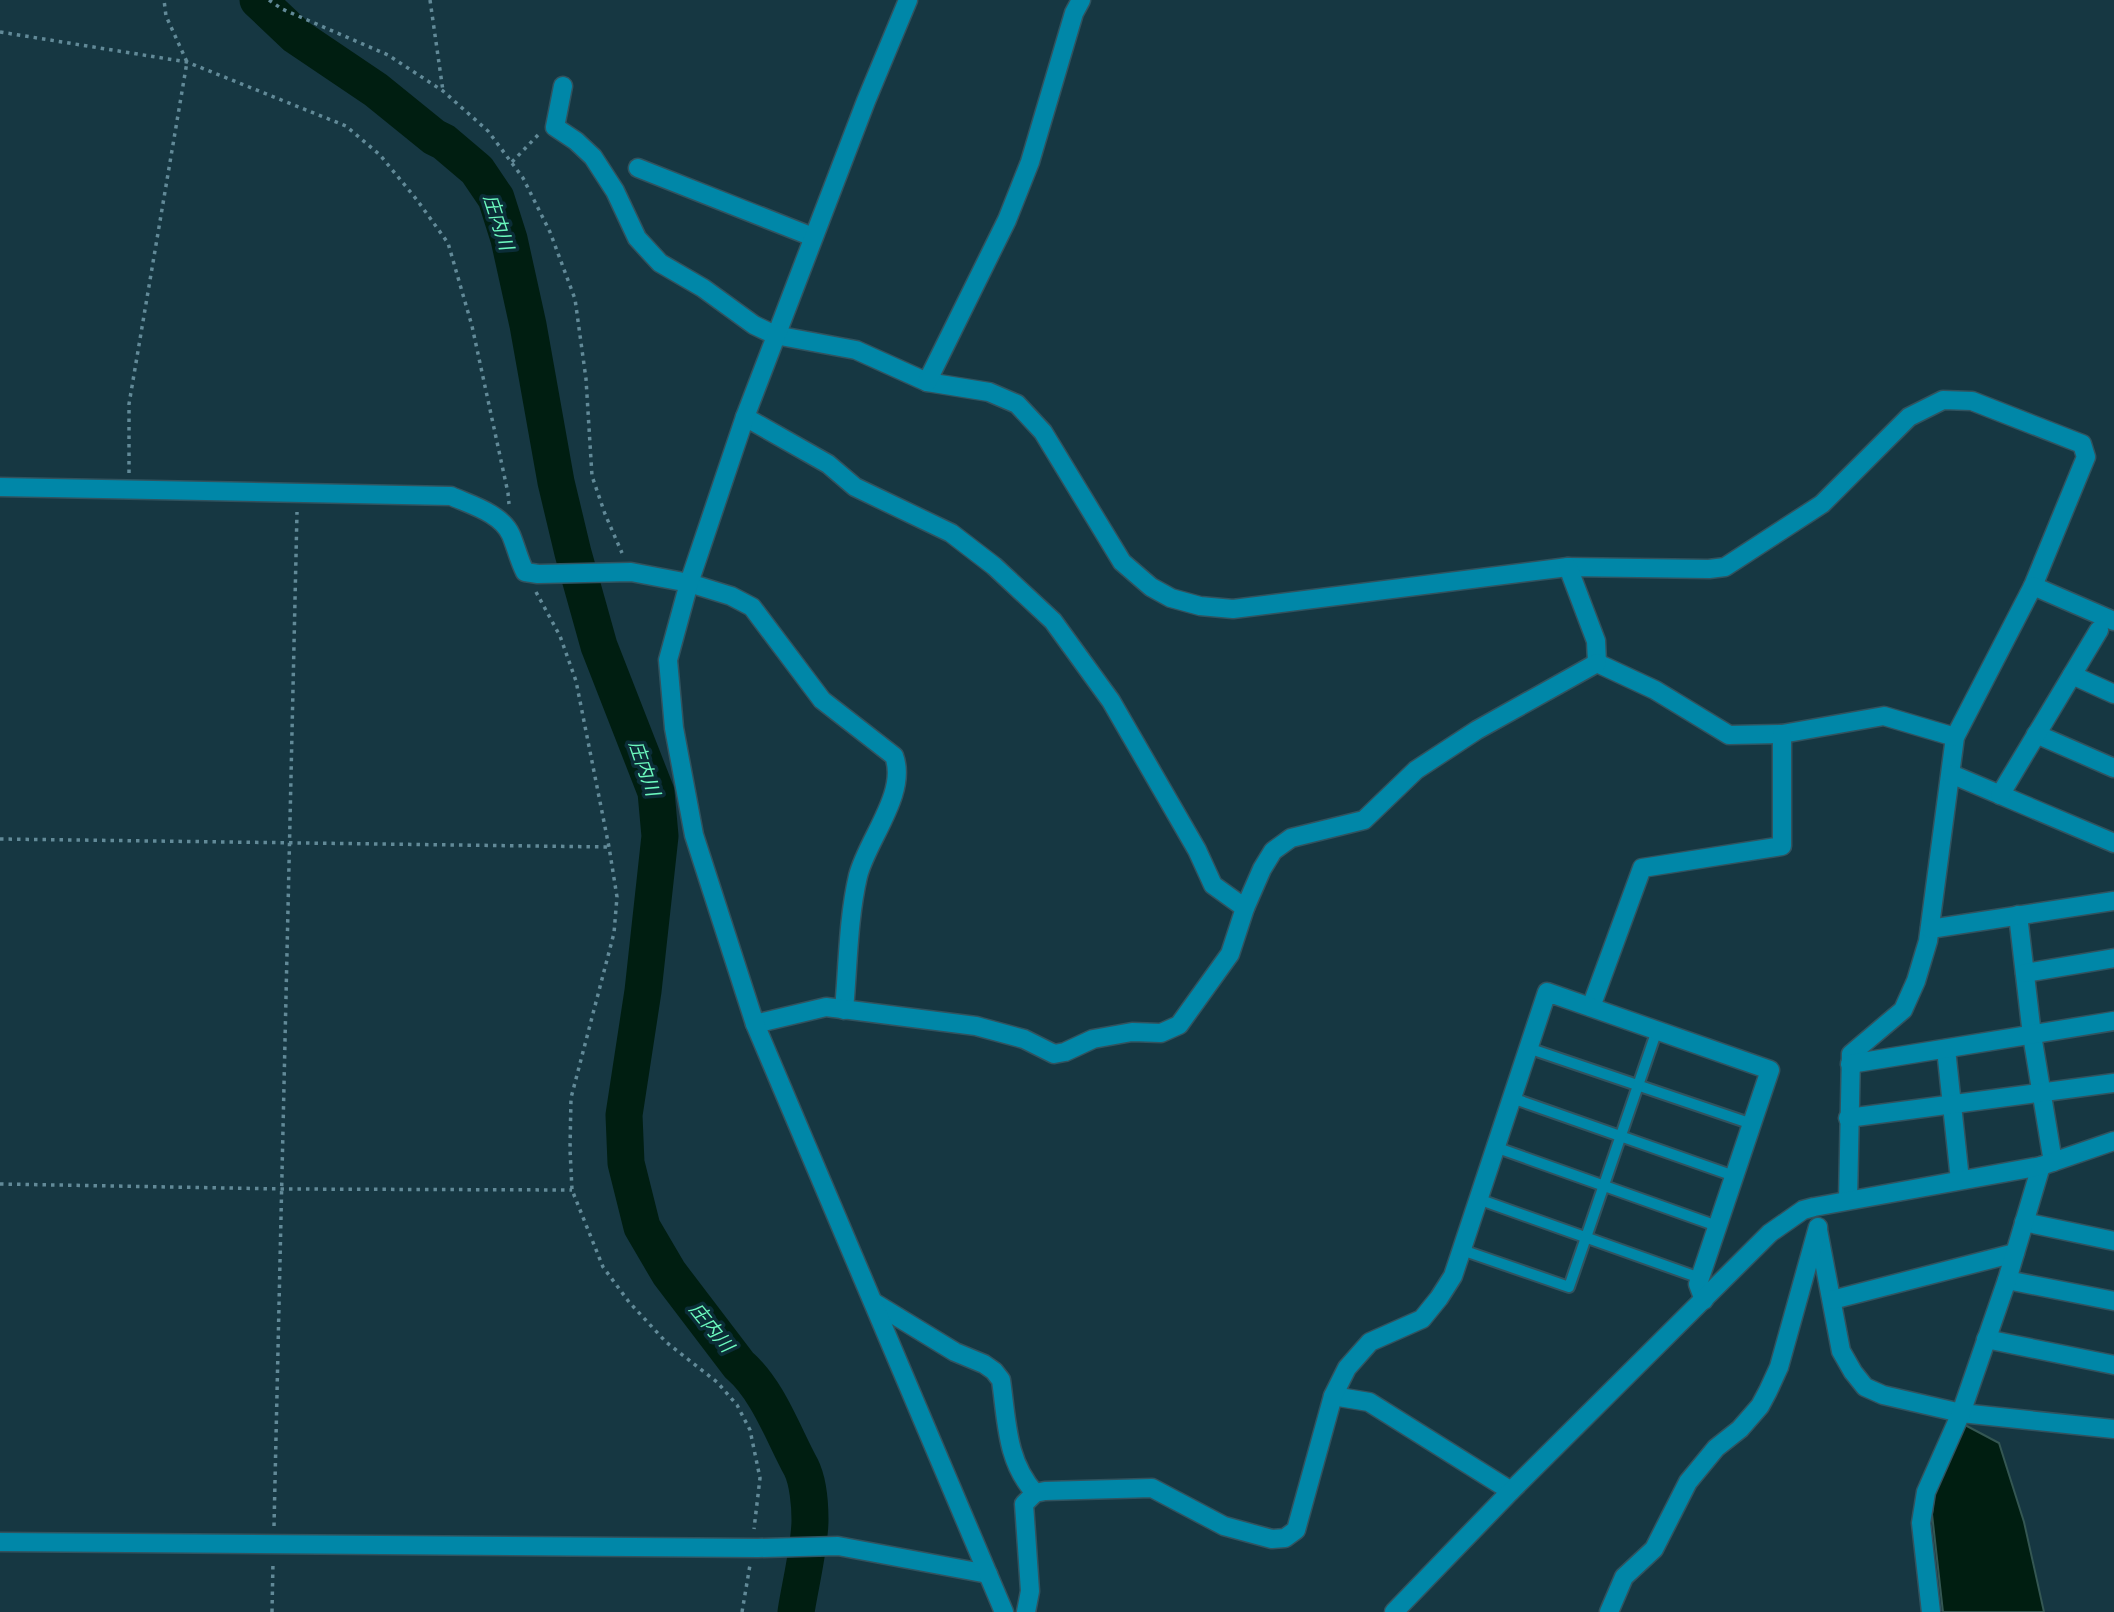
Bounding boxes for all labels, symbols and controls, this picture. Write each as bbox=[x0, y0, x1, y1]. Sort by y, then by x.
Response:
water label: 庄内川 bbox=[480, 191, 519, 254]
water label: 庄内川 bbox=[625, 737, 665, 800]
water label: 庄内川 bbox=[686, 1298, 740, 1358]

